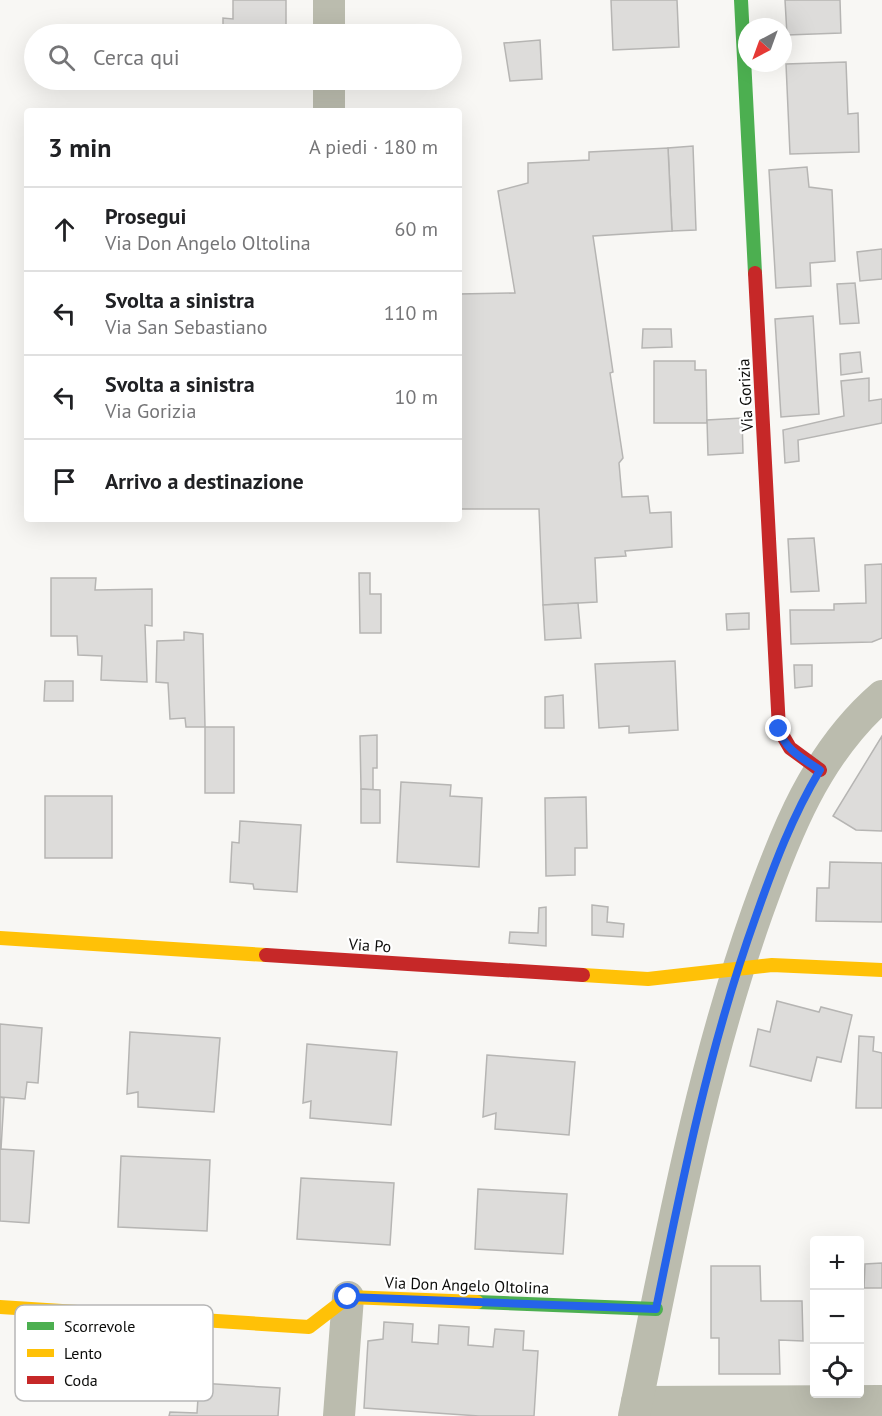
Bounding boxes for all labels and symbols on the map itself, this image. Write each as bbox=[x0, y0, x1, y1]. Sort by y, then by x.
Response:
north arrow bbox=[738, 18, 792, 72]
street label: Via Gorizia bbox=[733, 358, 757, 433]
route end bbox=[765, 715, 791, 741]
street label: Via Po bbox=[347, 933, 392, 956]
street label: Via Don Angelo Oltolina bbox=[383, 1272, 550, 1298]
route start bbox=[334, 1283, 360, 1309]
legend bbox=[15, 1305, 213, 1401]
text: Scorrevole bbox=[64, 1316, 136, 1336]
text: Lento bbox=[64, 1343, 102, 1363]
text: Coda bbox=[64, 1370, 98, 1390]

